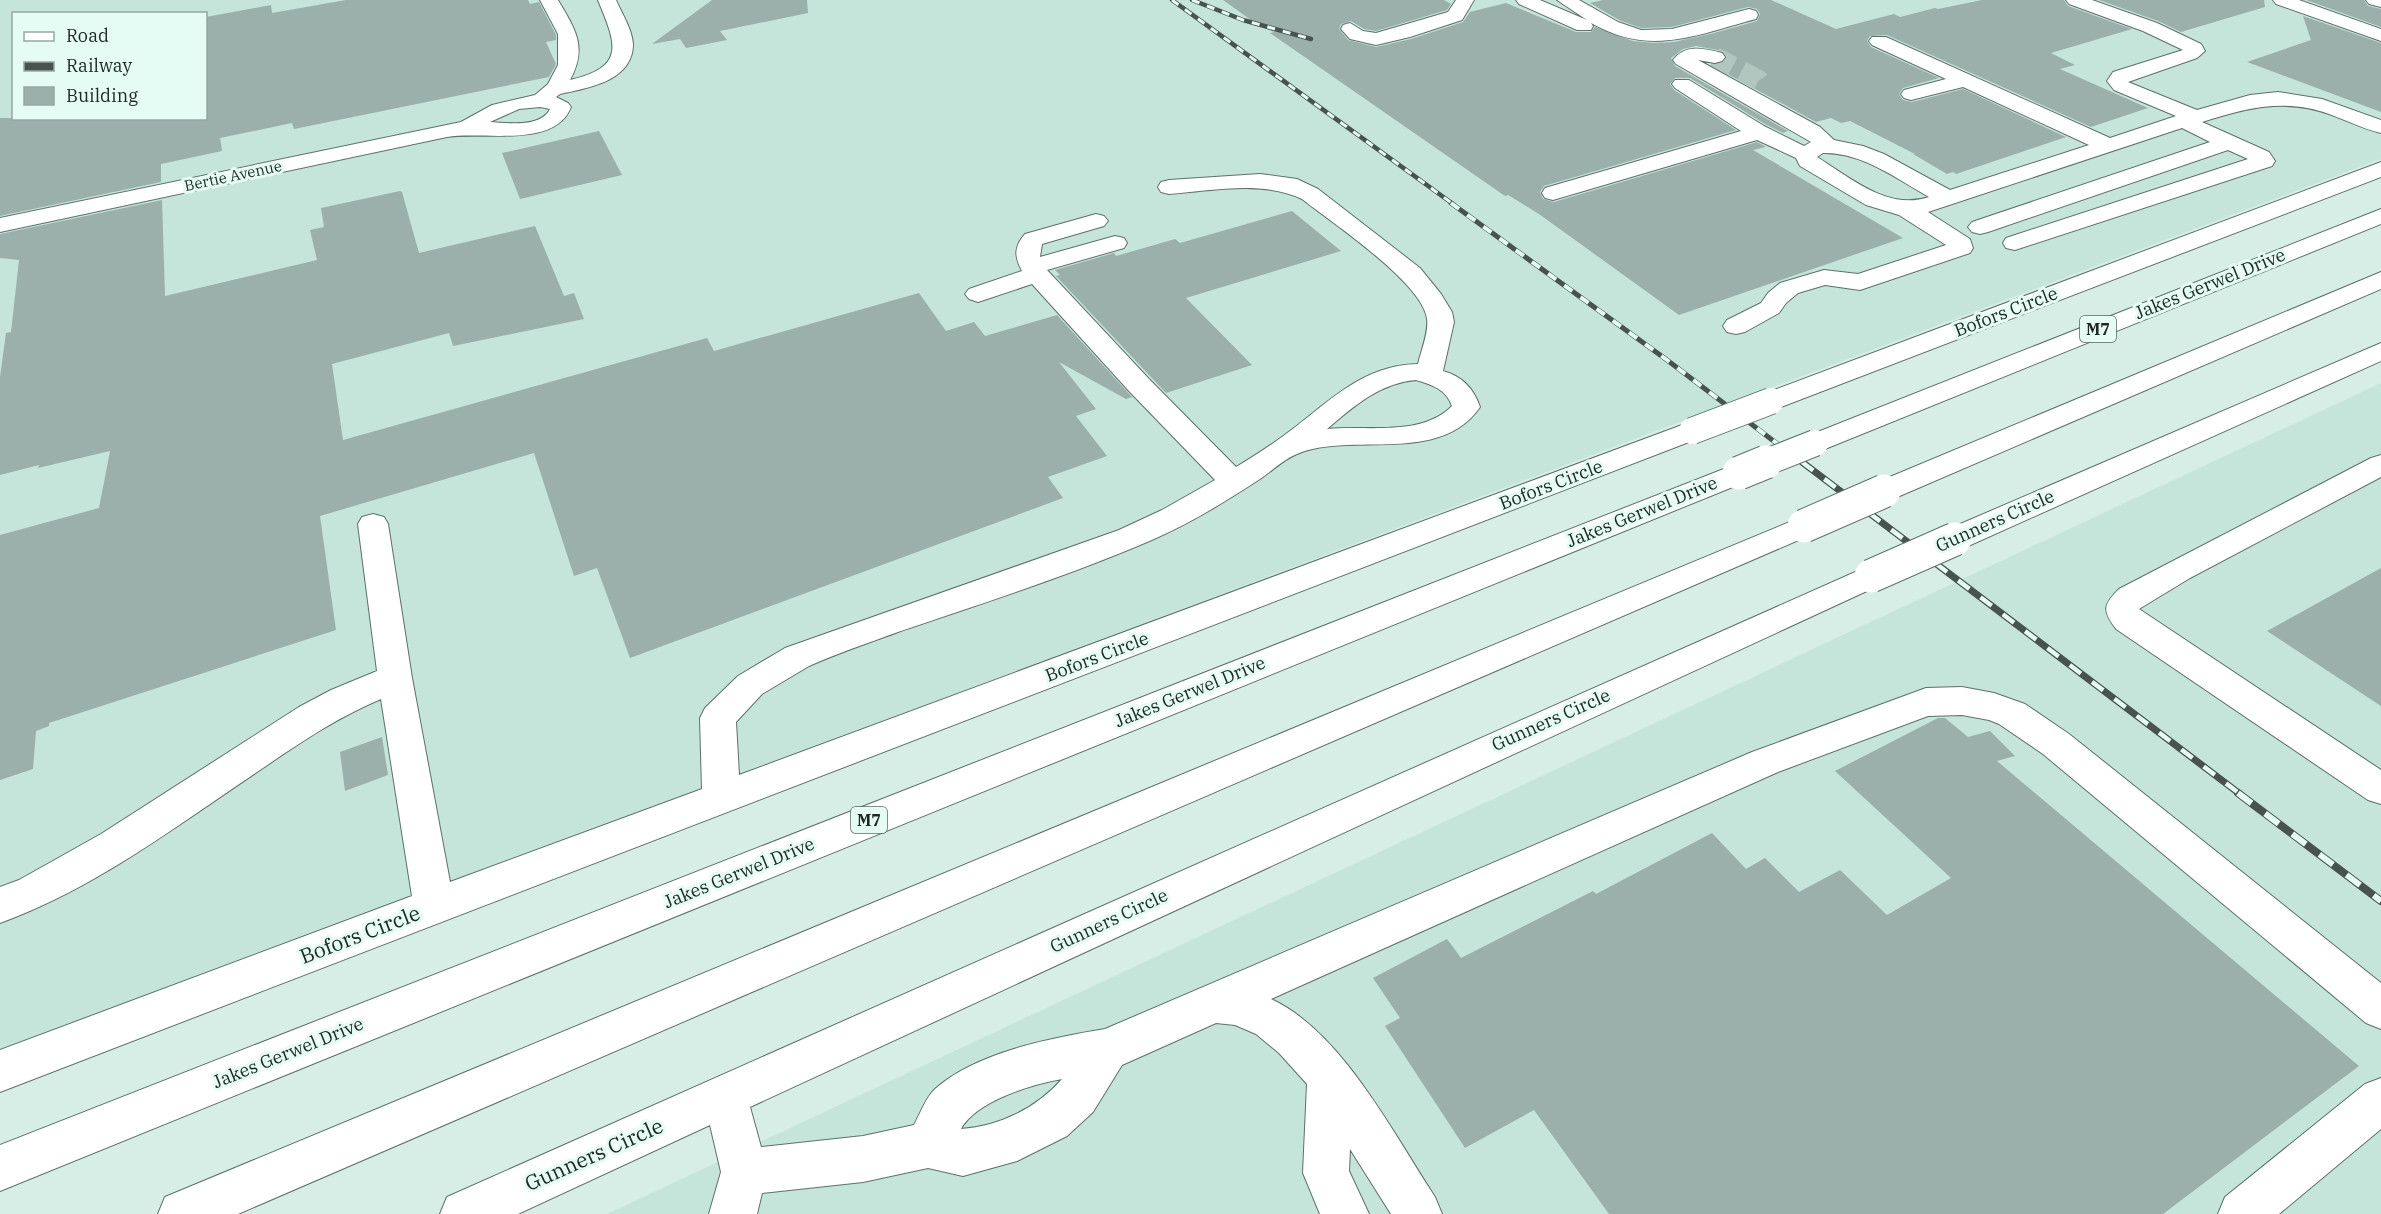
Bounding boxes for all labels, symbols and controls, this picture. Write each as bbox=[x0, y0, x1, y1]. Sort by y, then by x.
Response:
legend bbox=[12, 12, 207, 120]
text: Road bbox=[66, 24, 109, 47]
text: Railway bbox=[66, 54, 132, 77]
text: Building bbox=[66, 84, 138, 107]
street label: Bertie Avenue bbox=[182, 156, 283, 195]
street label: Jakes Gerwel Drive bbox=[2131, 243, 2289, 324]
street label: Bofors Circle bbox=[1951, 281, 2061, 342]
road number: M7 bbox=[2080, 316, 2116, 342]
street label: Bofors Circle bbox=[1496, 454, 1606, 515]
street label: Jakes Gerwel Drive bbox=[1563, 471, 1721, 552]
street label: Gunners Circle bbox=[1932, 484, 2058, 557]
street label: Bofors Circle bbox=[1042, 626, 1152, 687]
street label: Jakes Gerwel Drive bbox=[1111, 651, 1269, 732]
street label: Gunners Circle bbox=[1488, 683, 1614, 756]
road number: M7 bbox=[851, 807, 887, 833]
street label: Jakes Gerwel Drive bbox=[660, 832, 818, 913]
street label: Gunners Circle bbox=[1046, 883, 1171, 958]
street label: Bofors Circle bbox=[295, 898, 424, 970]
street label: Jakes Gerwel Drive bbox=[209, 1012, 367, 1093]
street label: Gunners Circle bbox=[520, 1111, 667, 1197]

